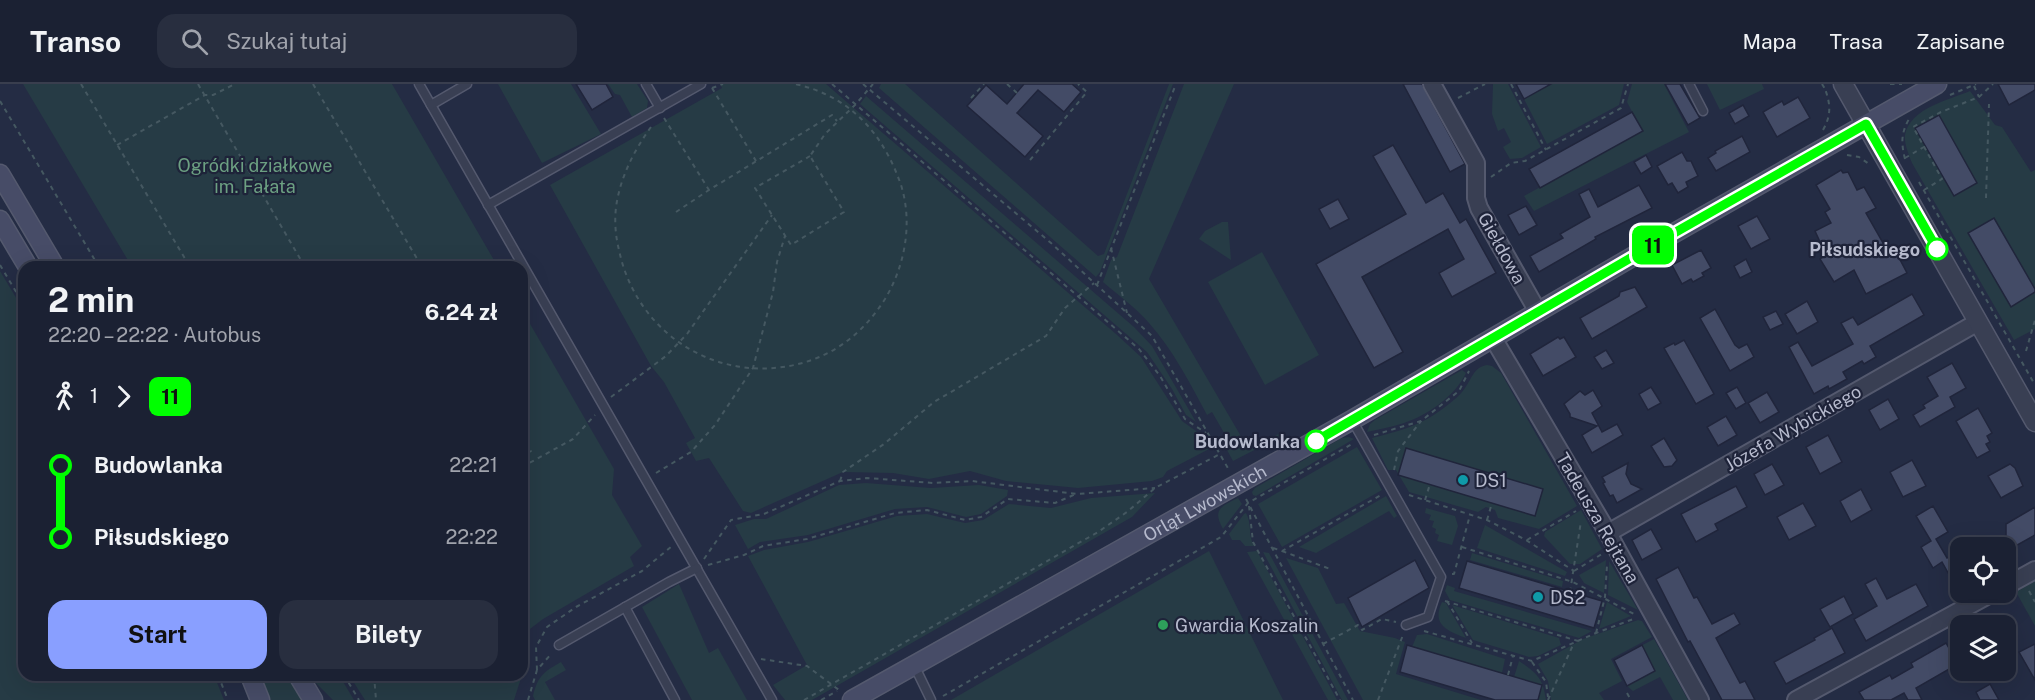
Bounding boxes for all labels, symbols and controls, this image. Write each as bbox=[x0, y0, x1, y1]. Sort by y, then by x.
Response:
search box bbox=[157, 14, 577, 68]
text: Transo bbox=[30, 25, 121, 58]
icon: search bbox=[178, 25, 211, 58]
text: Szukaj tutaj bbox=[226, 28, 347, 54]
text: Mapa bbox=[1742, 29, 1797, 54]
text: Trasa bbox=[1830, 29, 1883, 54]
text: Zapisane bbox=[1916, 29, 2005, 54]
park label: Ogródki działkowe im. Fałata bbox=[178, 155, 332, 197]
street label: Giełdowa bbox=[1474, 209, 1530, 287]
line badge: 11 bbox=[1626, 226, 1680, 264]
text: 11 bbox=[1644, 233, 1662, 258]
marker: Piłsudskiego bbox=[1926, 238, 1948, 260]
place label: Piłsudskiego bbox=[1809, 239, 1920, 260]
text: 2 min bbox=[48, 281, 134, 319]
text: 6.24 zł bbox=[425, 299, 498, 325]
text: 22:20 – 22:22 · Autobus bbox=[48, 323, 261, 347]
icon: walk bbox=[48, 380, 81, 413]
icon: forward bbox=[107, 380, 140, 413]
street label: Józefa Wybickiego bbox=[1721, 380, 1865, 476]
text: 1 bbox=[90, 384, 98, 408]
text: 11 bbox=[161, 384, 179, 409]
marker: Budowlanka bbox=[1305, 430, 1327, 452]
place label: Budowlanka bbox=[1195, 431, 1300, 452]
street label: Tadeusza Rejtana bbox=[1552, 449, 1644, 587]
text: Budowlanka bbox=[94, 452, 223, 478]
text: 22:21 bbox=[449, 453, 498, 477]
street label: Orląt Lwowskich bbox=[1139, 460, 1270, 545]
place label: DS1 bbox=[1475, 470, 1507, 491]
marker: DS1 bbox=[1456, 473, 1470, 487]
text: Piłsudskiego bbox=[94, 524, 229, 550]
text: 22:22 bbox=[445, 525, 498, 549]
map controls bbox=[1950, 537, 2016, 681]
button: locate bbox=[1950, 537, 2016, 603]
place label: DS2 bbox=[1550, 587, 1585, 608]
marker: DS2 bbox=[1531, 590, 1545, 604]
button: Start bbox=[48, 600, 267, 669]
button: Bilety bbox=[279, 600, 498, 669]
place label: Gwardia Koszalin bbox=[1175, 615, 1318, 636]
button: layers bbox=[1950, 615, 2016, 681]
marker: Gwardia Koszalin bbox=[1156, 618, 1170, 632]

